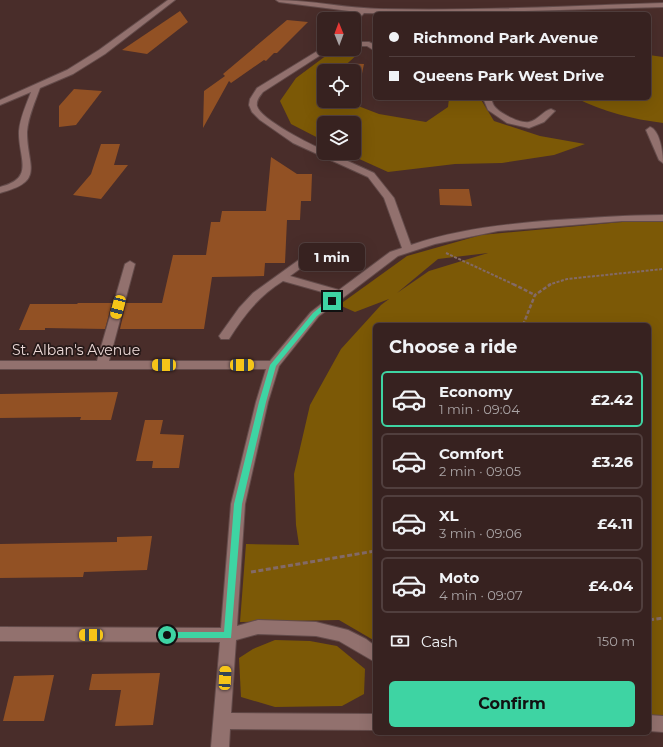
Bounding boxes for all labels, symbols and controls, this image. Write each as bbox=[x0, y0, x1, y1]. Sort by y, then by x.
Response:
north arrow bbox=[317, 12, 361, 56]
map controls bbox=[317, 12, 361, 160]
text: Richmond Park Avenue bbox=[413, 28, 598, 47]
button: locate bbox=[317, 64, 361, 108]
text: Queens Park West Drive bbox=[413, 66, 604, 85]
button: layers bbox=[317, 116, 361, 160]
callout: 1 min bbox=[299, 243, 365, 271]
text: 1 min bbox=[314, 249, 350, 265]
route end bbox=[323, 292, 341, 310]
car bbox=[109, 294, 127, 320]
text: Choose a ride bbox=[389, 336, 517, 358]
street label: St. Alban's Avenue bbox=[12, 341, 140, 359]
car bbox=[152, 359, 176, 371]
car bbox=[230, 359, 254, 371]
icon: car bbox=[391, 381, 427, 417]
text: Economy bbox=[439, 382, 512, 401]
text: £2.42 bbox=[591, 390, 633, 409]
text: 1 min · 09:04 bbox=[439, 401, 520, 417]
icon: car bbox=[391, 443, 427, 479]
text: Comfort bbox=[439, 444, 504, 463]
text: £3.26 bbox=[592, 452, 633, 471]
text: 2 min · 09:05 bbox=[439, 463, 521, 479]
icon: car bbox=[391, 505, 427, 541]
text: XL bbox=[439, 506, 458, 525]
text: £4.11 bbox=[597, 514, 633, 533]
text: 3 min · 09:06 bbox=[439, 525, 522, 541]
icon: car bbox=[391, 567, 427, 603]
text: Moto bbox=[439, 568, 479, 587]
text: £4.04 bbox=[588, 576, 633, 595]
text: 4 min · 09:07 bbox=[439, 587, 523, 603]
route start bbox=[158, 626, 176, 644]
car bbox=[79, 629, 103, 641]
icon: cash bbox=[389, 630, 411, 652]
text: Cash bbox=[421, 632, 458, 651]
text: 150 m bbox=[597, 633, 635, 649]
car bbox=[218, 666, 232, 690]
button: Confirm bbox=[389, 681, 635, 727]

